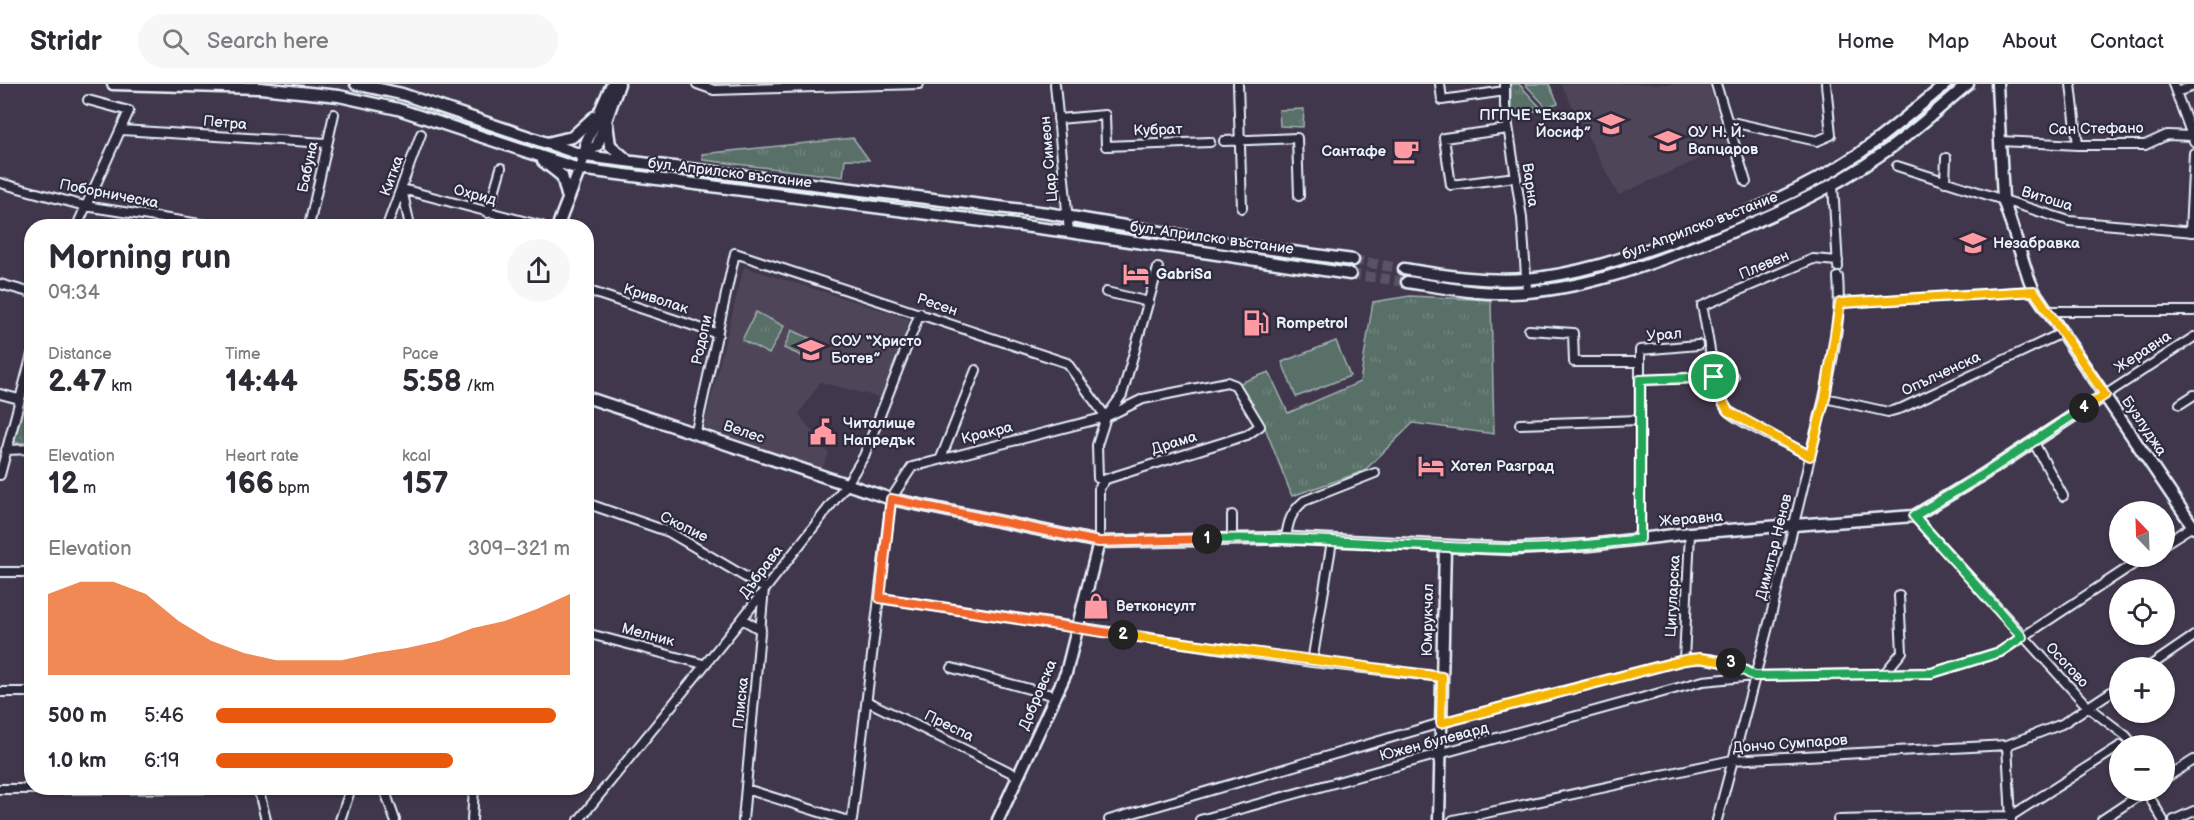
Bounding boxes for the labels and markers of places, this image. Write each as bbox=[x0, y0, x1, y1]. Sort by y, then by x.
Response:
place label: ПГПЧЕ “Екзарх Йосиф” bbox=[1479, 106, 1591, 142]
school or university icon: ПГПЧЕ “Екзарх Йосиф” bbox=[1596, 109, 1626, 139]
place label: ОУ Н. Й. Вапцаров bbox=[1688, 122, 1758, 159]
school or university icon: ОУ Н. Й. Вапцаров bbox=[1653, 126, 1683, 156]
cafe icon: Сантафе bbox=[1391, 136, 1421, 166]
place label: Сантафе bbox=[1322, 142, 1386, 161]
school or university icon: Незабравка bbox=[1958, 228, 1988, 258]
place label: Незабравка bbox=[1993, 234, 2080, 253]
hotel icon: GabriSa bbox=[1121, 259, 1151, 289]
place label: GabriSa bbox=[1156, 265, 1212, 284]
fuel station icon: Rompetrol bbox=[1241, 308, 1271, 338]
place label: Rompetrol bbox=[1276, 314, 1348, 333]
place label: СОУ “Христо Ботев” bbox=[831, 332, 922, 368]
school or university icon: СОУ “Христо Ботев” bbox=[796, 335, 826, 365]
pin bbox=[1688, 351, 1739, 402]
pin: 4 bbox=[2069, 393, 2099, 423]
place label: Читалище Напредък bbox=[843, 414, 916, 450]
public building icon: Читалище Напредък bbox=[808, 417, 838, 447]
hotel icon: Хотел Разград bbox=[1416, 451, 1446, 481]
place label: Хотел Разград bbox=[1450, 457, 1554, 476]
pin: 1 bbox=[1192, 524, 1222, 554]
shop icon: Ветконсулт bbox=[1081, 591, 1111, 621]
place label: Ветконсулт bbox=[1116, 597, 1197, 616]
pin: 2 bbox=[1108, 620, 1138, 650]
pin: 3 bbox=[1716, 648, 1746, 678]

